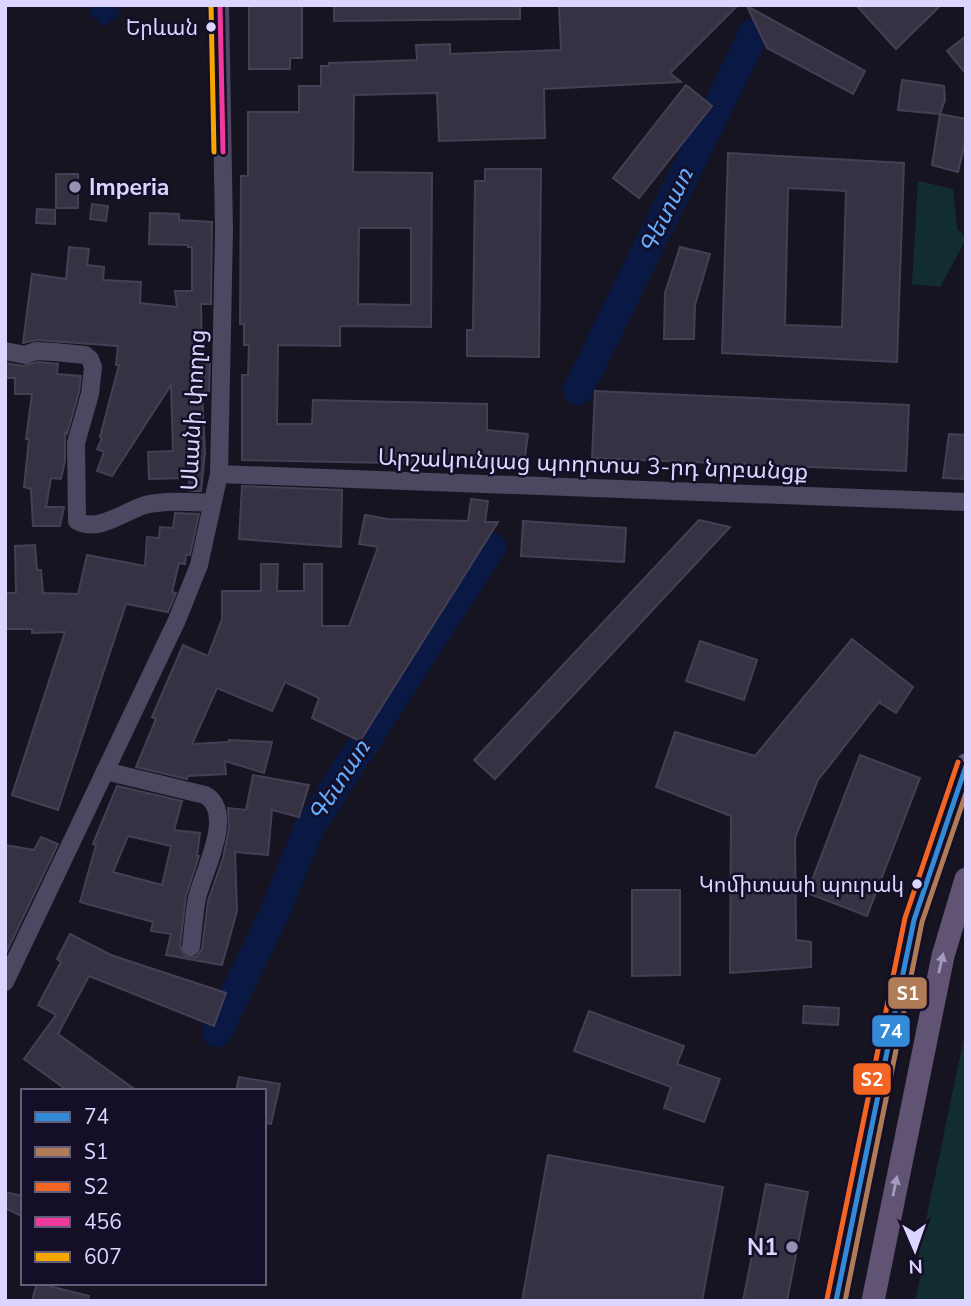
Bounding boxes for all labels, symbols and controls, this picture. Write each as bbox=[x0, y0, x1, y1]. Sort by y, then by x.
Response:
place label: Երևան bbox=[126, 14, 198, 42]
marker: Երևան bbox=[204, 20, 218, 34]
water label: Գետառ bbox=[631, 162, 701, 259]
place label: Imperia bbox=[89, 172, 169, 203]
marker: Imperia bbox=[67, 179, 83, 195]
street label: Սևանի փողոց bbox=[174, 329, 213, 492]
street label: Արշակունյաց պողոտա 3-րդ նրբանցք bbox=[377, 441, 809, 488]
water label: Գետառ bbox=[301, 733, 378, 828]
place label: Կոմիտասի պուրակ bbox=[699, 871, 904, 899]
marker: Կոմիտասի պուրակ bbox=[910, 877, 924, 891]
one-way arrow bbox=[936, 952, 947, 974]
line badge: Տ1 bbox=[887, 976, 928, 1010]
text: Տ1 bbox=[897, 981, 919, 1007]
line badge: 74 bbox=[871, 1014, 911, 1048]
text: 74 bbox=[880, 1019, 902, 1045]
line badge: Տ2 bbox=[852, 1062, 892, 1096]
text: Տ2 bbox=[861, 1067, 883, 1093]
legend bbox=[21, 1089, 266, 1285]
text: 74 bbox=[84, 1103, 109, 1131]
text: Տ1 bbox=[84, 1138, 109, 1166]
text: Տ2 bbox=[84, 1173, 109, 1201]
one-way arrow bbox=[890, 1175, 901, 1197]
text: 456 bbox=[84, 1208, 122, 1236]
north arrow bbox=[880, 1215, 950, 1285]
place label: N1 bbox=[747, 1232, 778, 1263]
marker: N1 bbox=[784, 1239, 800, 1255]
text: 607 bbox=[84, 1243, 122, 1271]
text: N bbox=[908, 1253, 923, 1279]

